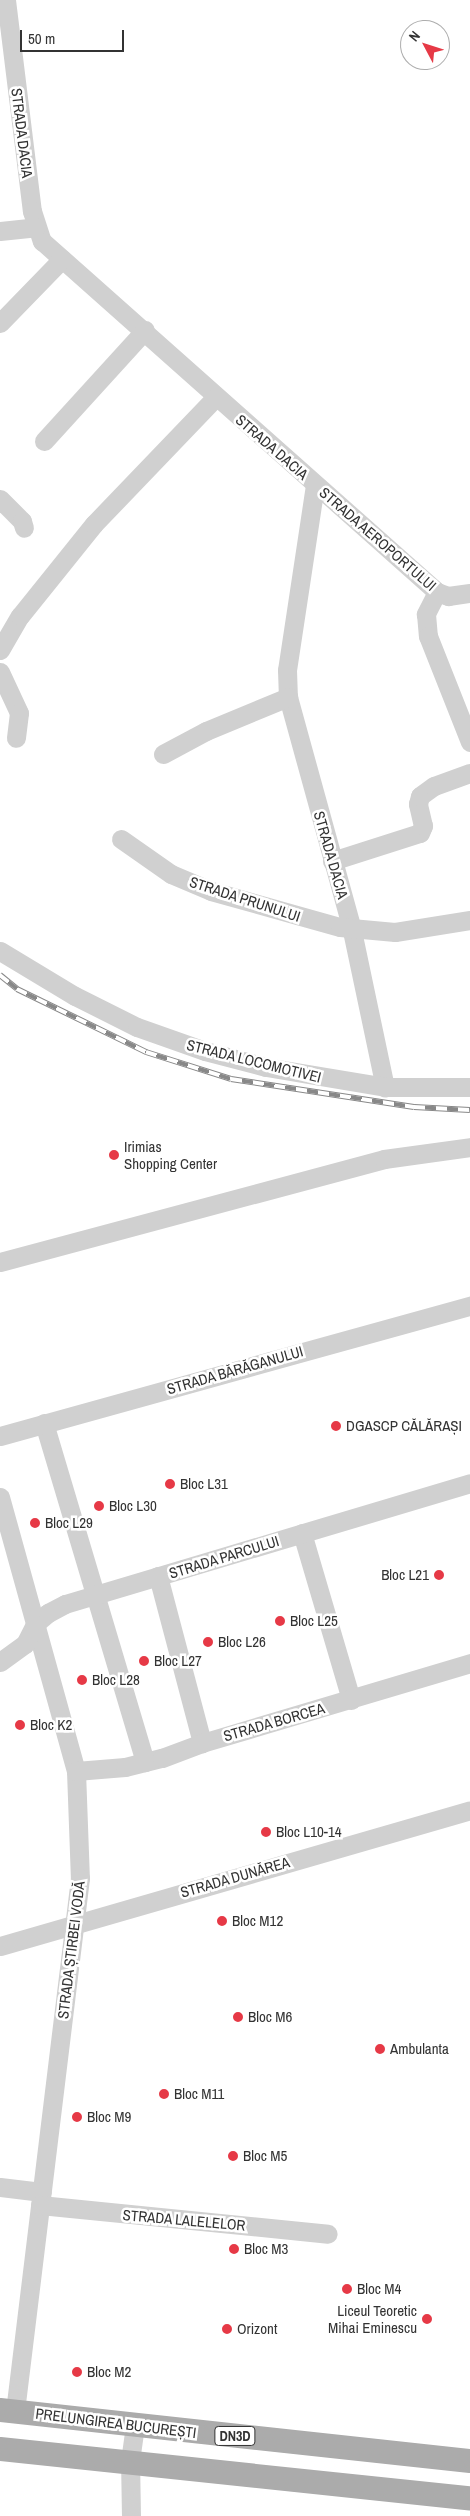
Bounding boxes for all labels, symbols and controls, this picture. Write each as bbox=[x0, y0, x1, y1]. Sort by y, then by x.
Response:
scale bar bbox=[22, 20, 126, 52]
north arrow bbox=[400, 20, 450, 70]
text: N bbox=[405, 27, 424, 45]
text: 50 m bbox=[28, 28, 55, 49]
street label: STRADA DACIA bbox=[8, 87, 36, 179]
street label: STRADA DACIA bbox=[232, 410, 312, 484]
street label: STRADA AEROPORTULUI bbox=[315, 483, 441, 595]
street label: STRADA DACIA bbox=[310, 809, 352, 901]
street label: STRADA PRUNULUI bbox=[187, 872, 303, 926]
street label: STRADA LOCOMOTIVEI bbox=[185, 1035, 323, 1087]
place label: Irimias Shopping Center bbox=[124, 1137, 217, 1172]
marker: Irimias Shopping Center bbox=[108, 1149, 120, 1161]
street label: STRADA BĂRĂGANULUI bbox=[165, 1342, 305, 1398]
place label: DGASCP CĂLĂRAȘI bbox=[346, 1417, 462, 1435]
marker: DGASCP CĂLĂRAȘI bbox=[330, 1420, 342, 1432]
place label: Bloc L31 bbox=[180, 1475, 228, 1493]
marker: Bloc L31 bbox=[164, 1478, 176, 1490]
place label: Bloc L30 bbox=[109, 1497, 157, 1515]
marker: Bloc L30 bbox=[93, 1500, 105, 1512]
place label: Bloc L29 bbox=[45, 1514, 93, 1532]
marker: Bloc L29 bbox=[29, 1517, 41, 1529]
street label: STRADA PARCULUI bbox=[167, 1532, 281, 1582]
place label: Bloc L21 bbox=[381, 1566, 429, 1584]
marker: Bloc L21 bbox=[433, 1569, 445, 1581]
place label: Bloc L25 bbox=[290, 1612, 338, 1630]
marker: Bloc L25 bbox=[274, 1615, 286, 1627]
place label: Bloc L26 bbox=[218, 1633, 266, 1651]
marker: Bloc L26 bbox=[202, 1636, 214, 1648]
place label: Bloc L27 bbox=[154, 1652, 202, 1670]
marker: Bloc L27 bbox=[138, 1655, 150, 1667]
place label: Bloc L28 bbox=[92, 1671, 140, 1689]
marker: Bloc L28 bbox=[76, 1674, 88, 1686]
street label: STRADA BORCEA bbox=[221, 1699, 327, 1745]
place label: Bloc K2 bbox=[30, 1716, 72, 1734]
marker: Bloc K2 bbox=[14, 1719, 26, 1731]
place label: Bloc L10-14 bbox=[276, 1823, 342, 1841]
marker: Bloc L10-14 bbox=[260, 1826, 272, 1838]
street label: STRADA DUNĂREA bbox=[178, 1853, 292, 1901]
street label: STRADA ȘTIRBEI VODĂ bbox=[54, 1880, 88, 2020]
place label: Bloc M12 bbox=[232, 1912, 283, 1930]
marker: Bloc M12 bbox=[216, 1915, 228, 1927]
place label: Bloc M6 bbox=[248, 2008, 292, 2026]
marker: Bloc M6 bbox=[232, 2011, 244, 2023]
place label: Ambulanta bbox=[390, 2040, 449, 2058]
marker: Ambulanta bbox=[374, 2043, 386, 2055]
place label: Bloc M11 bbox=[174, 2085, 224, 2103]
marker: Bloc M11 bbox=[158, 2088, 170, 2100]
place label: Bloc M9 bbox=[87, 2108, 131, 2126]
marker: Bloc M9 bbox=[71, 2111, 83, 2123]
place label: Bloc M5 bbox=[243, 2147, 287, 2165]
marker: Bloc M5 bbox=[227, 2150, 239, 2162]
street label: STRADA LALELELOR bbox=[122, 2206, 246, 2234]
place label: Bloc M3 bbox=[244, 2240, 288, 2258]
marker: Bloc M3 bbox=[228, 2243, 240, 2255]
place label: Bloc M4 bbox=[357, 2280, 401, 2298]
marker: Bloc M4 bbox=[341, 2283, 353, 2295]
place label: Liceul Teoretic Mihai Eminescu bbox=[328, 2301, 417, 2336]
marker: Liceul Teoretic Mihai Eminescu bbox=[421, 2313, 433, 2325]
place label: Orizont bbox=[237, 2320, 277, 2338]
marker: Orizont bbox=[221, 2323, 233, 2335]
place label: Bloc M2 bbox=[87, 2363, 131, 2381]
marker: Bloc M2 bbox=[71, 2366, 83, 2378]
street label: PRELUNGIREA BUCUREȘTI bbox=[34, 2404, 198, 2442]
road number: DN3D bbox=[214, 2424, 256, 2448]

